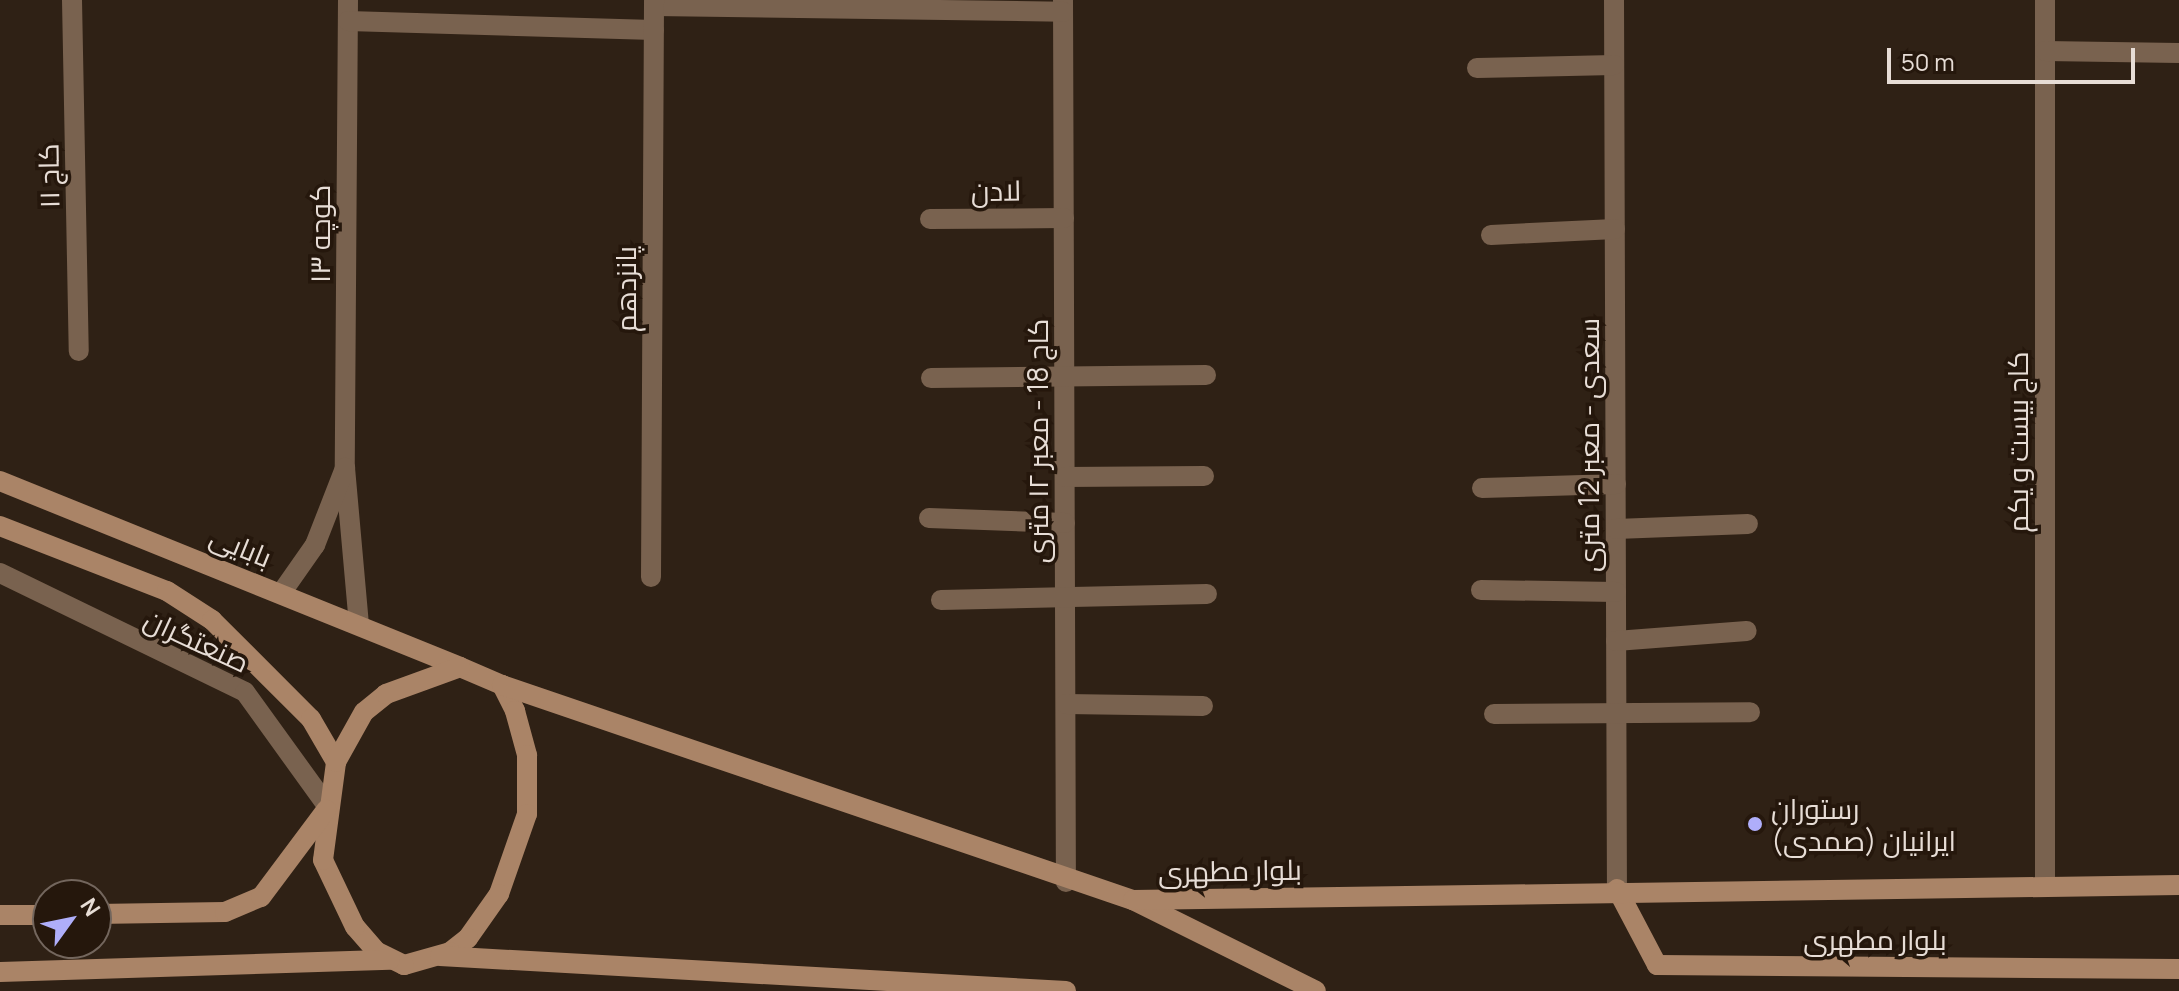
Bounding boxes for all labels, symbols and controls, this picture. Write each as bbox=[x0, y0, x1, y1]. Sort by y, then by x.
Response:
scale bar bbox=[1891, 32, 2139, 82]
text: 50 m bbox=[1901, 45, 1955, 78]
street label: کاج ۱۱ bbox=[31, 143, 65, 209]
street label: لادن bbox=[971, 173, 1021, 207]
street label: کوچه ۱۳ bbox=[302, 185, 336, 283]
street label: پانزدهم bbox=[608, 246, 642, 332]
street label: سعدی - معبر 12 متری bbox=[1571, 318, 1605, 572]
street label: کاج 18 - معبر ۱۲ متری bbox=[1020, 319, 1054, 563]
street label: کاج بیست و یکم bbox=[2000, 351, 2034, 533]
street label: بابایی bbox=[205, 518, 277, 574]
street label: صنعتگران bbox=[139, 601, 255, 679]
place label: رستوران ایرانیان (صمدی) bbox=[1771, 791, 1956, 857]
marker: رستوران ایرانیان (صمدی) bbox=[1746, 815, 1764, 833]
street label: بلوار مطهری bbox=[1158, 852, 1302, 888]
north arrow bbox=[32, 879, 112, 959]
text: N bbox=[74, 892, 107, 922]
street label: بلوار مطهری bbox=[1803, 922, 1947, 956]

